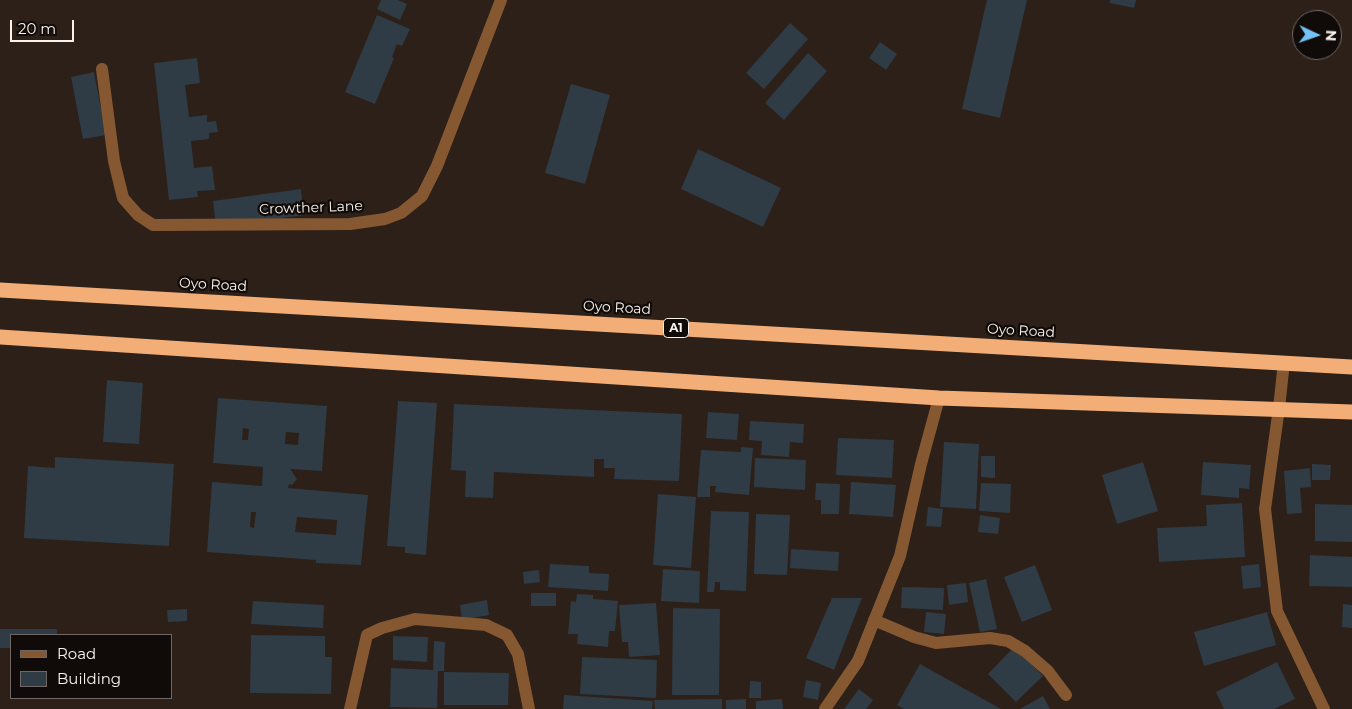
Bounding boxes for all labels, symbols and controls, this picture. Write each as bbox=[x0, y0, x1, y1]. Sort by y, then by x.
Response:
scale bar bbox=[12, 10, 76, 42]
north arrow bbox=[1292, 10, 1342, 60]
text: 20 m bbox=[18, 19, 56, 38]
text: N bbox=[1322, 30, 1340, 42]
street label: Crowther Lane bbox=[259, 198, 363, 218]
street label: Oyo Road bbox=[179, 275, 247, 295]
street label: Oyo Road bbox=[583, 298, 651, 318]
road number: A1 bbox=[664, 318, 688, 338]
street label: Oyo Road bbox=[987, 321, 1055, 341]
legend bbox=[10, 634, 172, 699]
text: Road bbox=[57, 644, 96, 663]
text: Building bbox=[57, 669, 121, 688]

